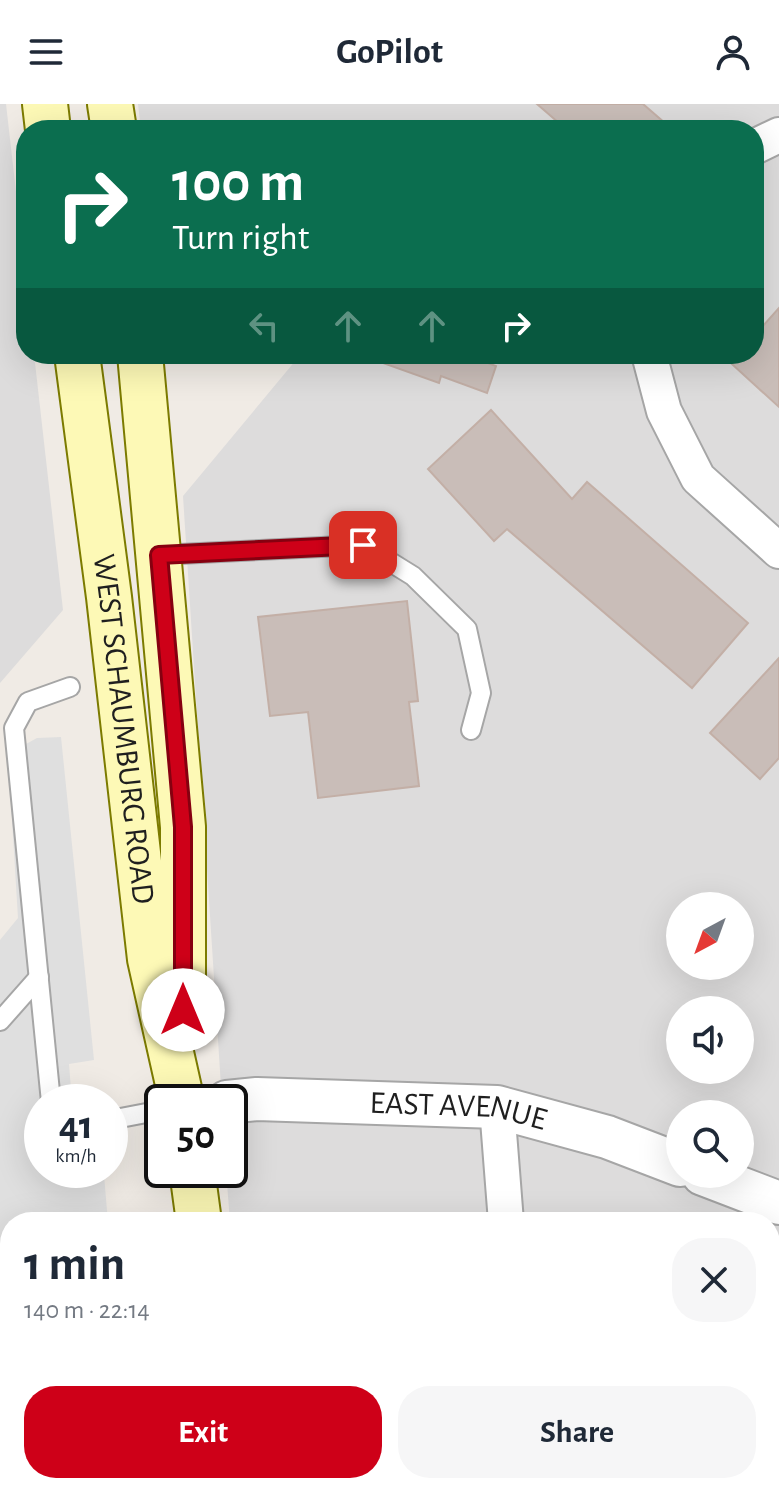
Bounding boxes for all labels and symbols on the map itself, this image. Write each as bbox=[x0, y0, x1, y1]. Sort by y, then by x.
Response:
pin bbox=[329, 511, 397, 579]
street label: WEST SCHAUMBURG ROAD bbox=[87, 552, 160, 906]
north arrow bbox=[666, 892, 754, 980]
position arrow bbox=[141, 968, 225, 1052]
speed limit sign: 50 bbox=[144, 1084, 248, 1188]
street label: EAST AVENUE bbox=[369, 1087, 550, 1136]

